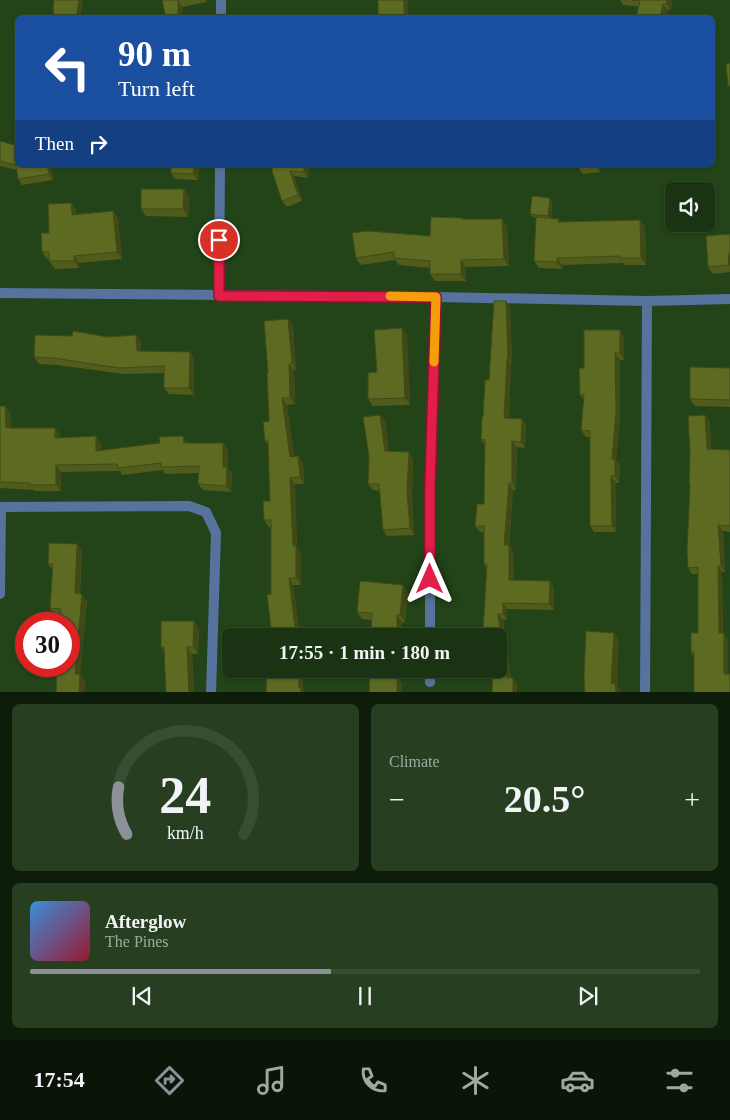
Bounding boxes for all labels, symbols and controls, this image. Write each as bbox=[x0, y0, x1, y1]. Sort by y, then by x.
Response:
icon: left bbox=[35, 35, 100, 100]
text: 90 m bbox=[118, 35, 191, 74]
text: Turn left bbox=[118, 76, 195, 101]
icon: right bbox=[84, 130, 112, 158]
text: Then bbox=[35, 133, 74, 154]
map controls bbox=[665, 182, 715, 232]
button: sound bbox=[665, 182, 715, 232]
pin bbox=[198, 219, 240, 261]
icon: arrive bbox=[205, 226, 233, 254]
position arrow bbox=[403, 552, 455, 604]
speed limit sign: 30 bbox=[15, 612, 80, 677]
text: 17:55 · 1 min · 180 m bbox=[279, 642, 450, 663]
text: Climate bbox=[389, 753, 440, 770]
text: 24 bbox=[160, 767, 212, 824]
text: 20.5° bbox=[504, 778, 585, 820]
text: − bbox=[389, 784, 405, 815]
text: + bbox=[684, 784, 700, 815]
text: km/h bbox=[167, 823, 204, 843]
text: Afterglow bbox=[105, 911, 186, 932]
text: The Pines bbox=[105, 933, 169, 950]
icon: previous bbox=[128, 982, 156, 1010]
icon: pause bbox=[351, 982, 379, 1010]
icon: next bbox=[574, 982, 602, 1010]
icon: directions bbox=[152, 1063, 187, 1098]
icon: music bbox=[254, 1063, 289, 1098]
icon: phone bbox=[356, 1063, 391, 1098]
icon: climate bbox=[458, 1063, 493, 1098]
icon: car bbox=[560, 1063, 595, 1098]
icon: filters bbox=[662, 1063, 697, 1098]
text: 17:54 bbox=[33, 1067, 85, 1092]

